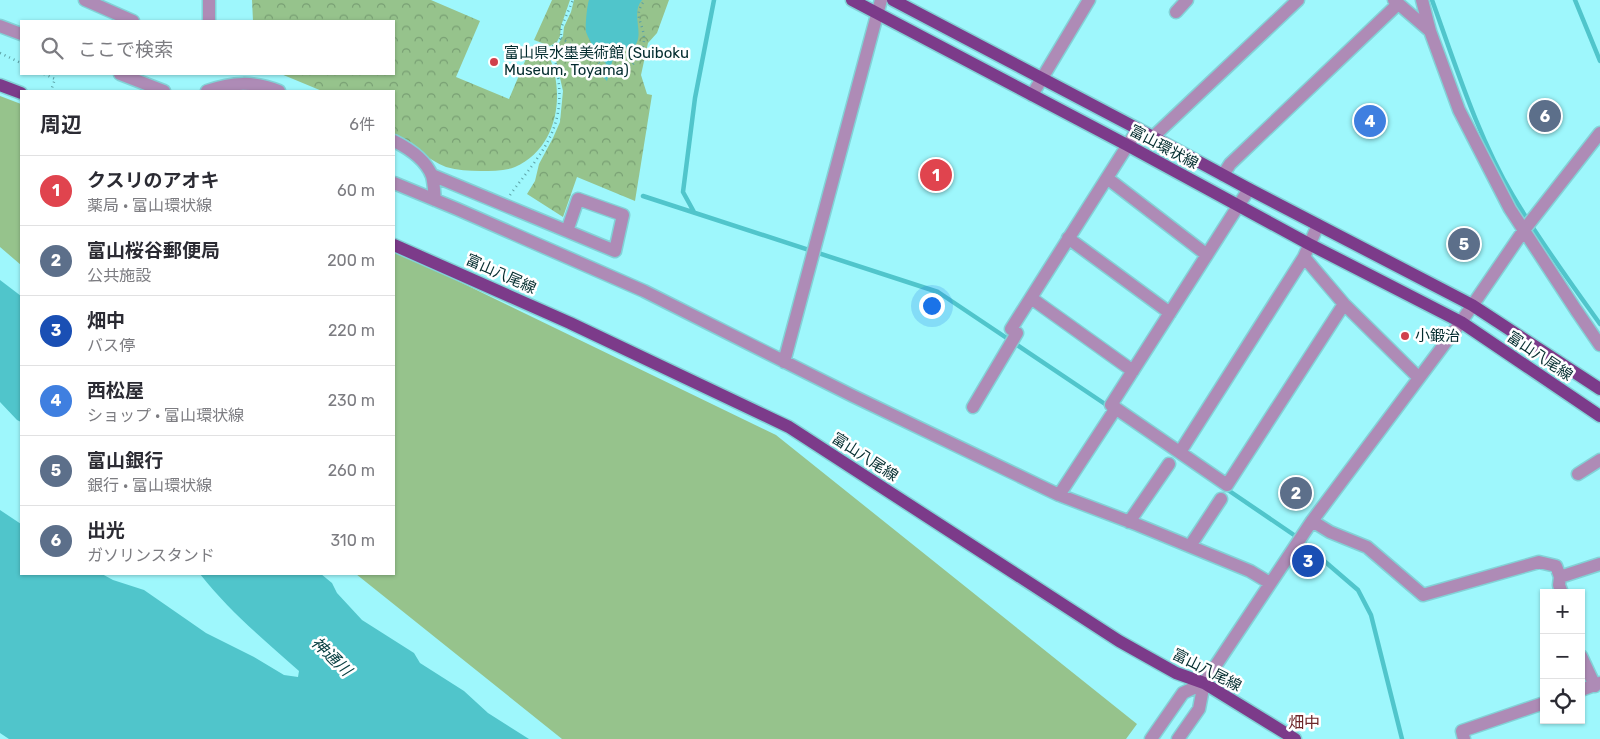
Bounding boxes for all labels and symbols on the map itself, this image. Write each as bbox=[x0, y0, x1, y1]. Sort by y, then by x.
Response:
place label: 富山県水墨美術館 (Suiboku Museum, Toyama) bbox=[504, 44, 689, 79]
marker: 富山県水墨美術館 (Suiboku Museum, Toyama) bbox=[488, 56, 500, 68]
pin: 6 bbox=[1529, 97, 1561, 135]
pin: 4 bbox=[1354, 102, 1386, 140]
street label: 富山環状線 bbox=[1127, 121, 1201, 173]
pin: 1 bbox=[920, 156, 952, 194]
pin: 5 bbox=[1448, 225, 1480, 263]
street label: 富山八尾線 bbox=[463, 251, 539, 297]
your location bbox=[919, 293, 945, 319]
place label: 小鍛治 bbox=[1415, 327, 1460, 345]
street label: 富山八尾線 bbox=[1504, 328, 1576, 384]
marker: 小鍛治 bbox=[1399, 330, 1411, 342]
street label: 富山八尾線 bbox=[829, 429, 901, 485]
pin: 2 bbox=[1280, 474, 1312, 512]
pin: 3 bbox=[1292, 542, 1324, 580]
water label: 神通川 bbox=[308, 633, 357, 681]
street label: 富山八尾線 bbox=[1169, 645, 1245, 695]
district label: 畑中 bbox=[1288, 713, 1320, 732]

